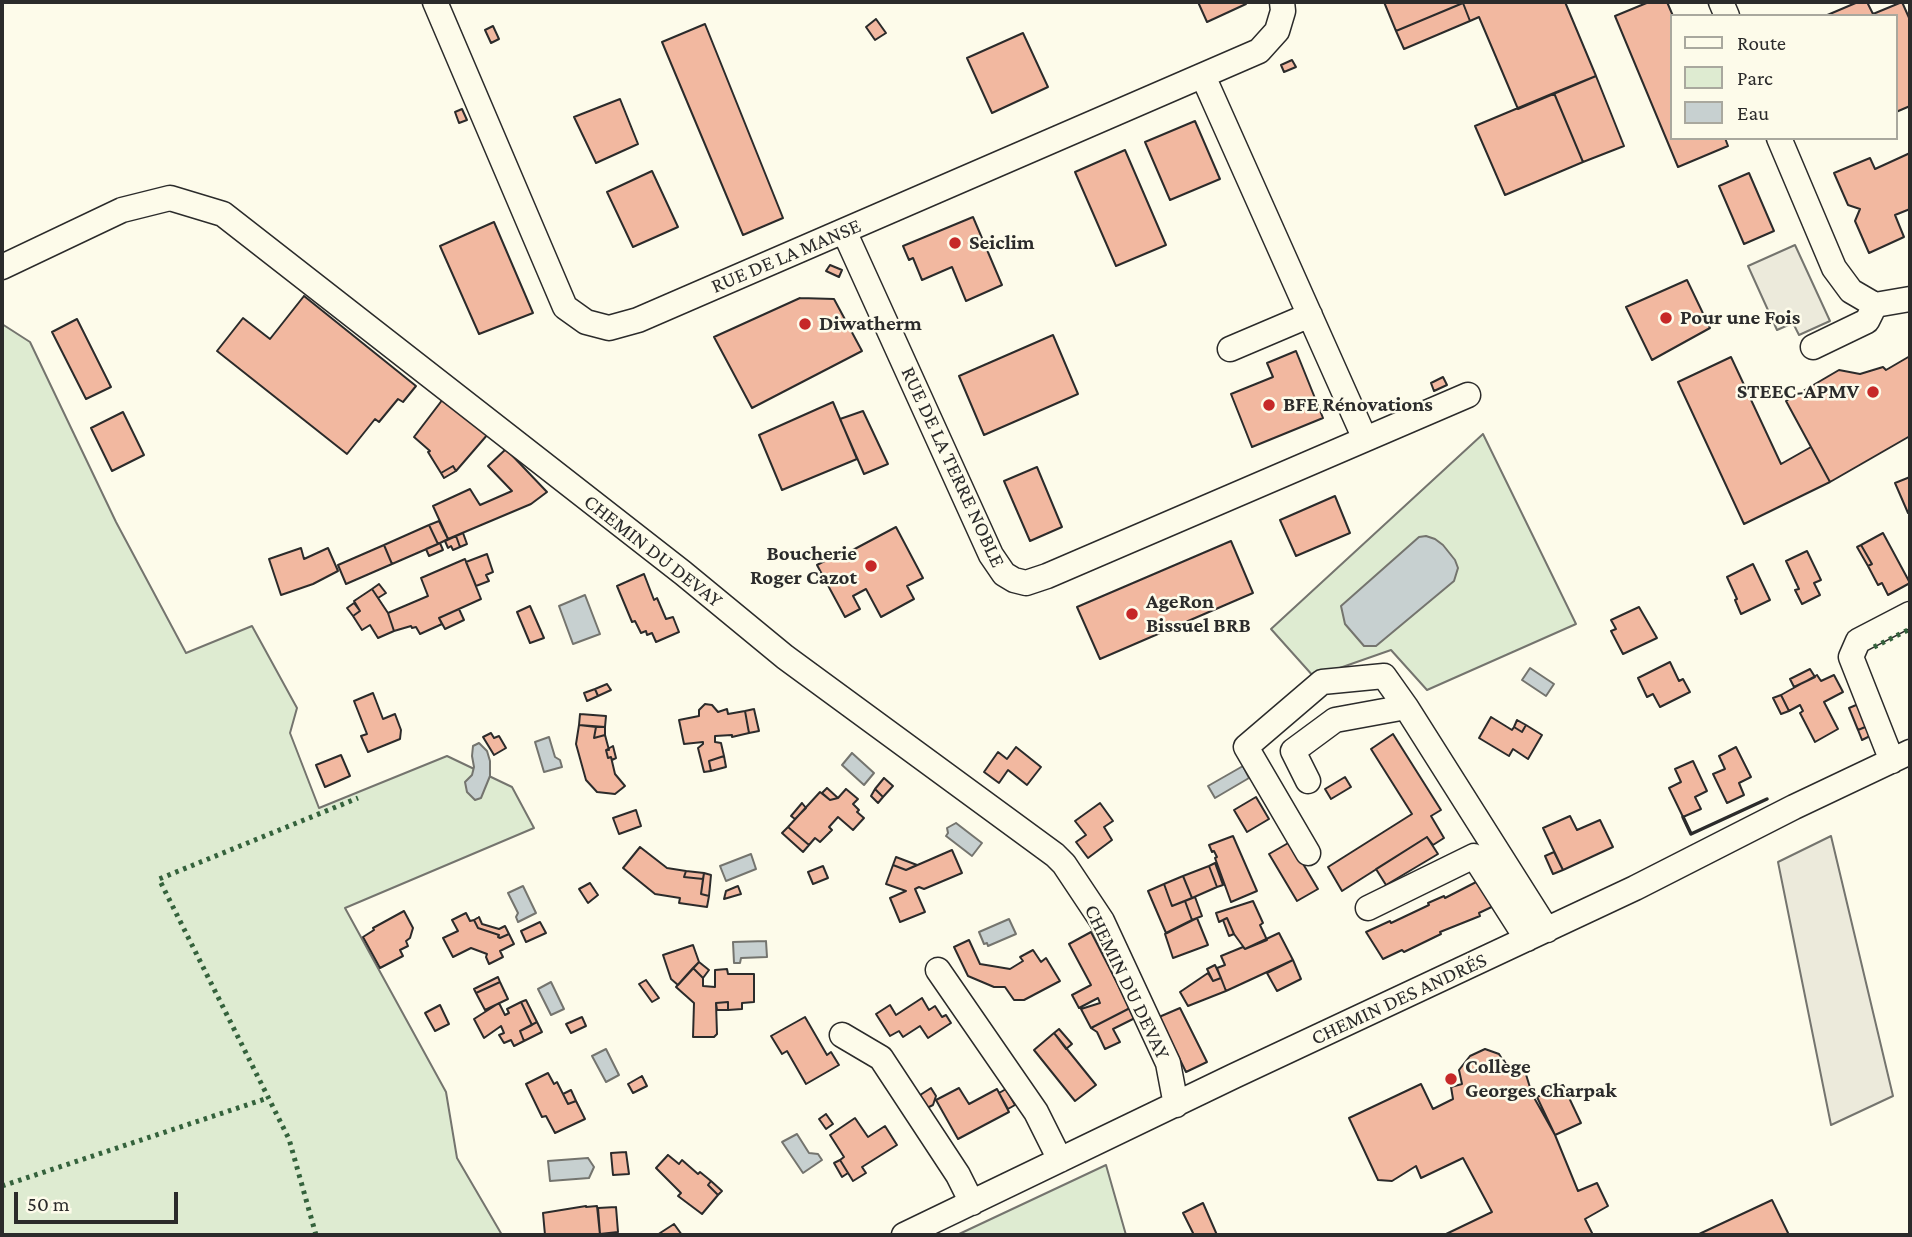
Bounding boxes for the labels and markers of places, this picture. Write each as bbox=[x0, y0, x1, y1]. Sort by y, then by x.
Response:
place label: Seiclim bbox=[969, 230, 1035, 256]
marker: Seiclim bbox=[947, 235, 963, 251]
place label: Pour une Fois bbox=[1680, 305, 1800, 331]
marker: Pour une Fois bbox=[1658, 310, 1674, 326]
place label: Diwatherm bbox=[819, 311, 922, 337]
marker: Diwatherm bbox=[797, 316, 813, 332]
place label: STEEC-APMV bbox=[1737, 379, 1859, 405]
marker: STEEC-APMV bbox=[1865, 384, 1881, 400]
place label: BFE Rénovations bbox=[1283, 392, 1433, 418]
marker: BFE Rénovations bbox=[1261, 397, 1277, 413]
place label: Boucherie Roger Cazot bbox=[750, 541, 857, 591]
marker: Boucherie Roger Cazot bbox=[863, 558, 879, 574]
place label: AgeRon Bissuel BRB bbox=[1146, 589, 1251, 639]
marker: AgeRon Bissuel BRB bbox=[1124, 606, 1140, 622]
place label: Collège Georges Charpak bbox=[1465, 1054, 1617, 1104]
marker: Collège Georges Charpak bbox=[1443, 1071, 1459, 1087]

